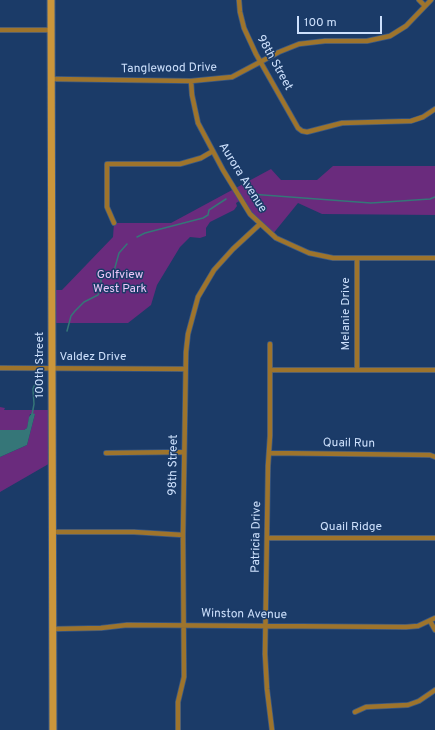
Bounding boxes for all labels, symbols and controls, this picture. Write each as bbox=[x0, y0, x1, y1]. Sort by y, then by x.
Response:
scale bar bbox=[299, 8, 384, 34]
text: 100 m bbox=[304, 15, 337, 31]
street label: 98th Street bbox=[253, 33, 295, 93]
street label: Tanglewood Drive bbox=[121, 61, 217, 77]
street label: Aurora Avenue bbox=[215, 140, 269, 216]
park label: Golfview West Park bbox=[93, 269, 147, 297]
street label: Melanie Drive bbox=[340, 277, 354, 351]
street label: 100th Street bbox=[34, 332, 48, 398]
street label: Valdez Drive bbox=[60, 351, 126, 365]
street label: 98th Street bbox=[166, 434, 182, 496]
street label: Quail Run bbox=[323, 436, 375, 452]
street label: Patricia Drive bbox=[249, 501, 265, 573]
street label: Quail Ridge bbox=[320, 521, 382, 535]
street label: Winston Avenue bbox=[201, 607, 287, 623]

